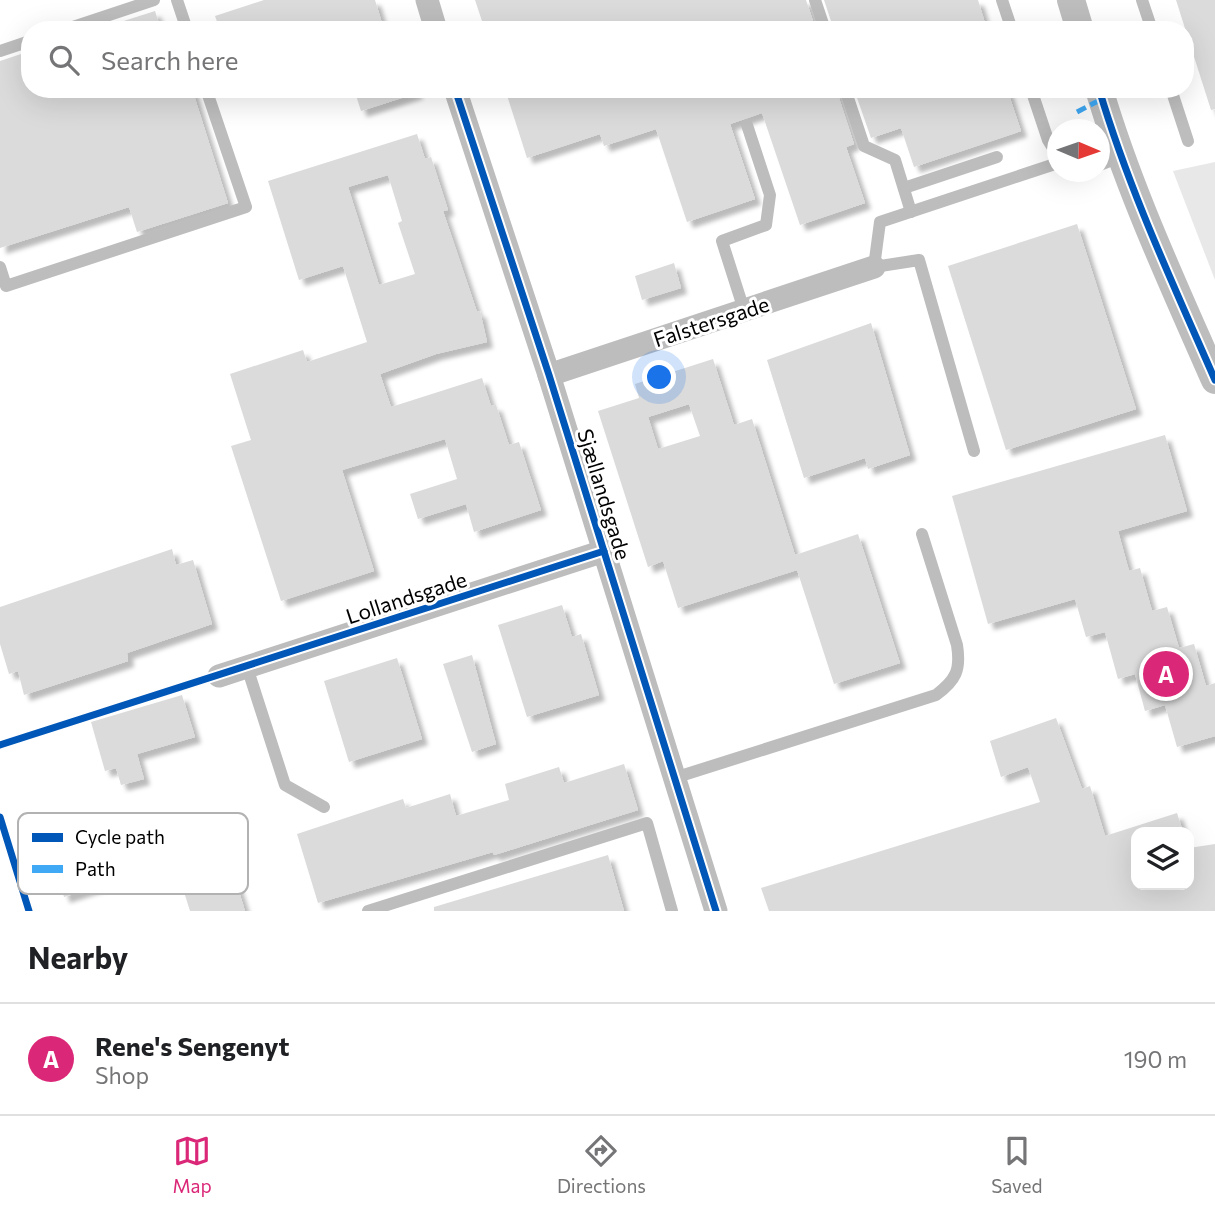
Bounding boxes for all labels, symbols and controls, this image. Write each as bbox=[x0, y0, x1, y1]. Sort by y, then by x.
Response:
search box bbox=[21, 21, 1194, 98]
icon: search bbox=[45, 41, 83, 79]
text: Search here bbox=[101, 44, 239, 75]
north arrow bbox=[1047, 119, 1110, 182]
street label: Falstersgade bbox=[650, 291, 772, 351]
your location bbox=[642, 360, 676, 394]
street label: Sjællandsgade bbox=[573, 426, 637, 562]
street label: Lollandsgade bbox=[343, 566, 469, 628]
pin: A bbox=[1143, 648, 1189, 700]
legend bbox=[18, 813, 248, 894]
text: Cycle path bbox=[75, 825, 165, 848]
map controls bbox=[1131, 827, 1194, 890]
button: layers bbox=[1131, 827, 1194, 890]
text: Path bbox=[75, 857, 116, 880]
text: Nearby bbox=[28, 938, 128, 975]
text: Rene's Sengenyt bbox=[95, 1030, 289, 1061]
text: A bbox=[43, 1045, 59, 1073]
text: 190 m bbox=[1124, 1045, 1187, 1073]
text: Shop bbox=[95, 1061, 149, 1089]
tab: Map bbox=[173, 1132, 212, 1197]
tab: Directions bbox=[557, 1132, 646, 1197]
tab: Saved bbox=[991, 1132, 1042, 1197]

